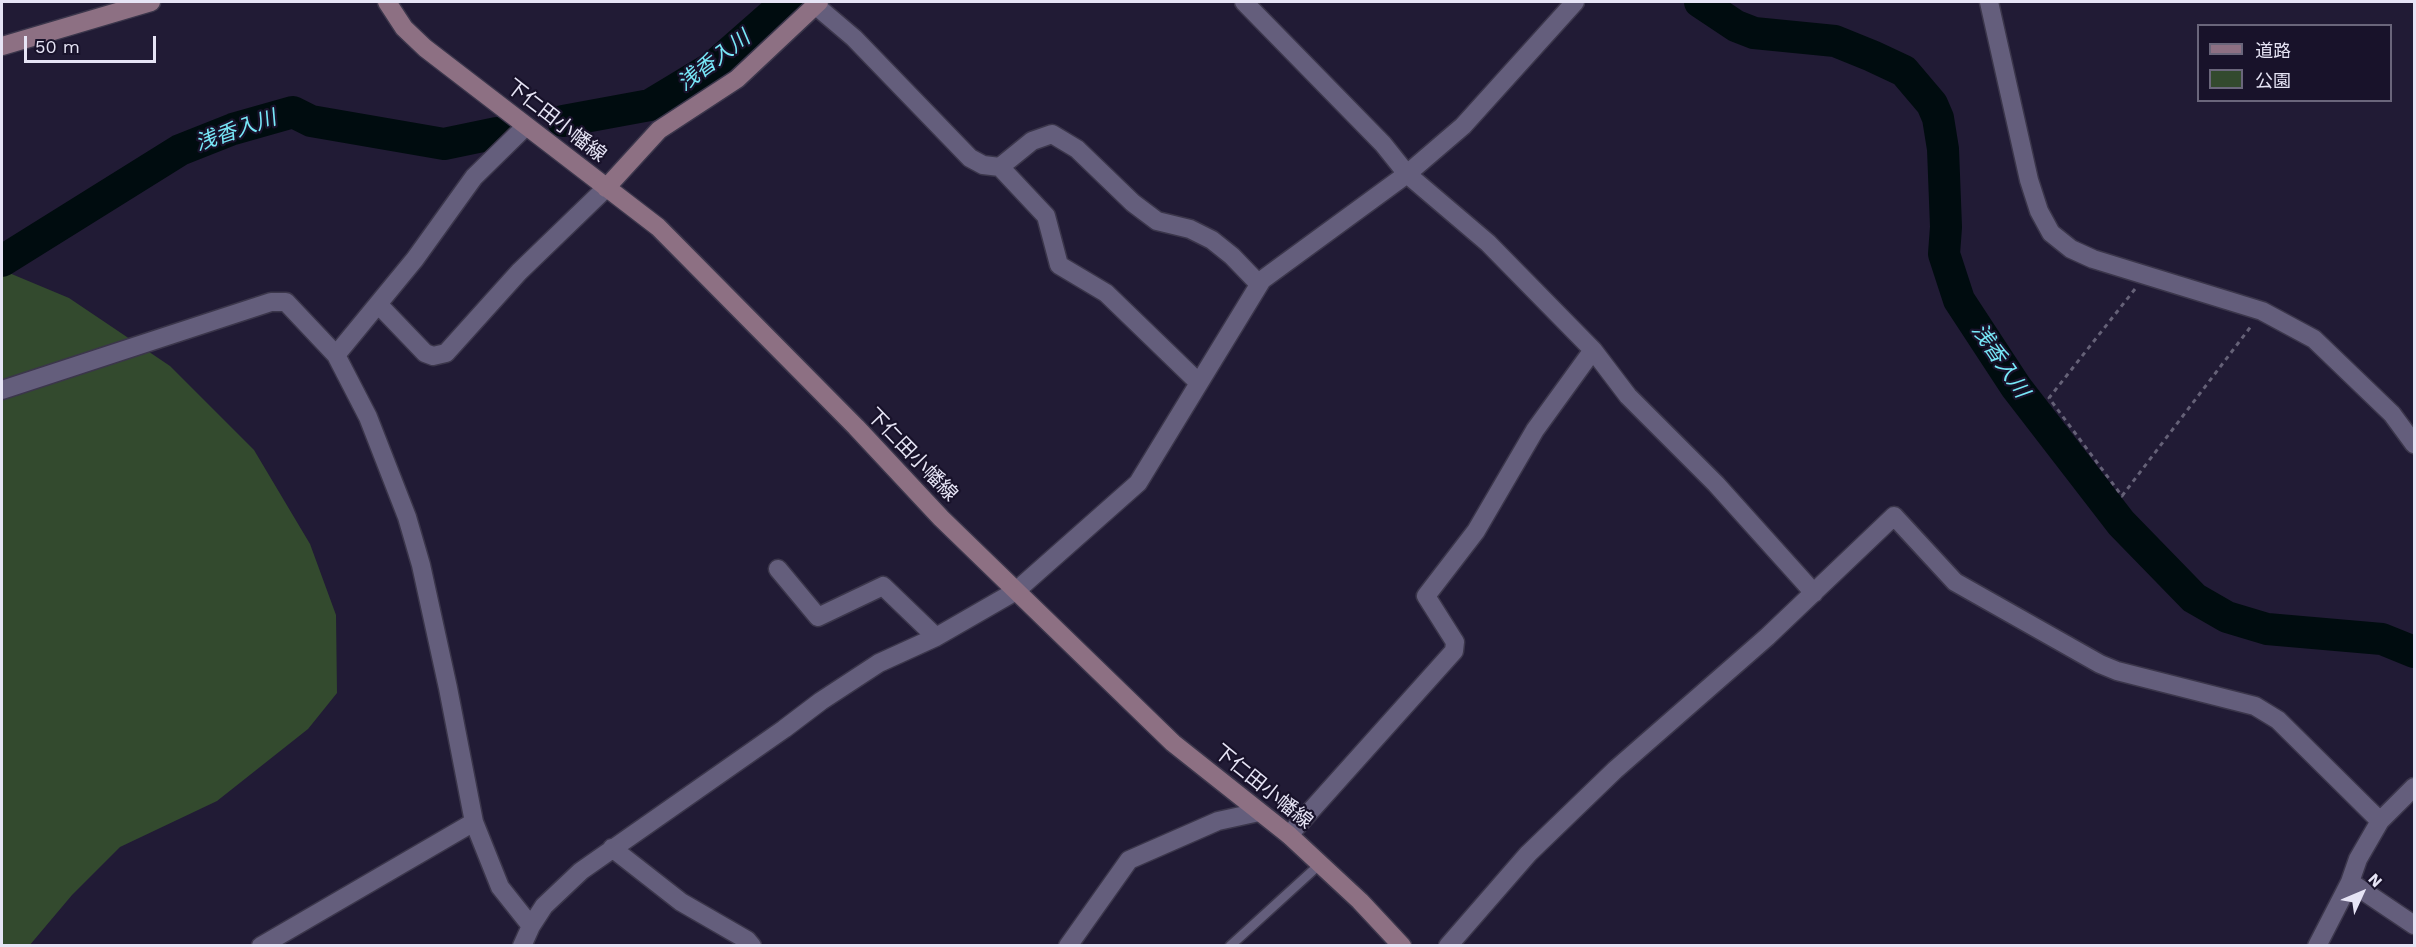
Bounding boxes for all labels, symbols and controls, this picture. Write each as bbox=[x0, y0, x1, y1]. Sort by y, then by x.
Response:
scale bar bbox=[27, 24, 159, 62]
legend bbox=[2197, 24, 2392, 102]
water label: 浅香入川 bbox=[673, 26, 755, 96]
text: 50 m bbox=[35, 36, 80, 57]
text: 道路 bbox=[2255, 40, 2291, 61]
text: 公園 bbox=[2255, 70, 2291, 91]
street label: 下仁田小幡線 bbox=[501, 75, 611, 167]
water label: 浅香入川 bbox=[192, 105, 280, 157]
water label: 浅香入川 bbox=[1966, 319, 2034, 403]
street label: 下仁田小幡線 bbox=[862, 404, 962, 506]
street label: 下仁田小幡線 bbox=[1209, 740, 1317, 834]
north arrow bbox=[2332, 863, 2392, 923]
text: N bbox=[2364, 869, 2386, 891]

